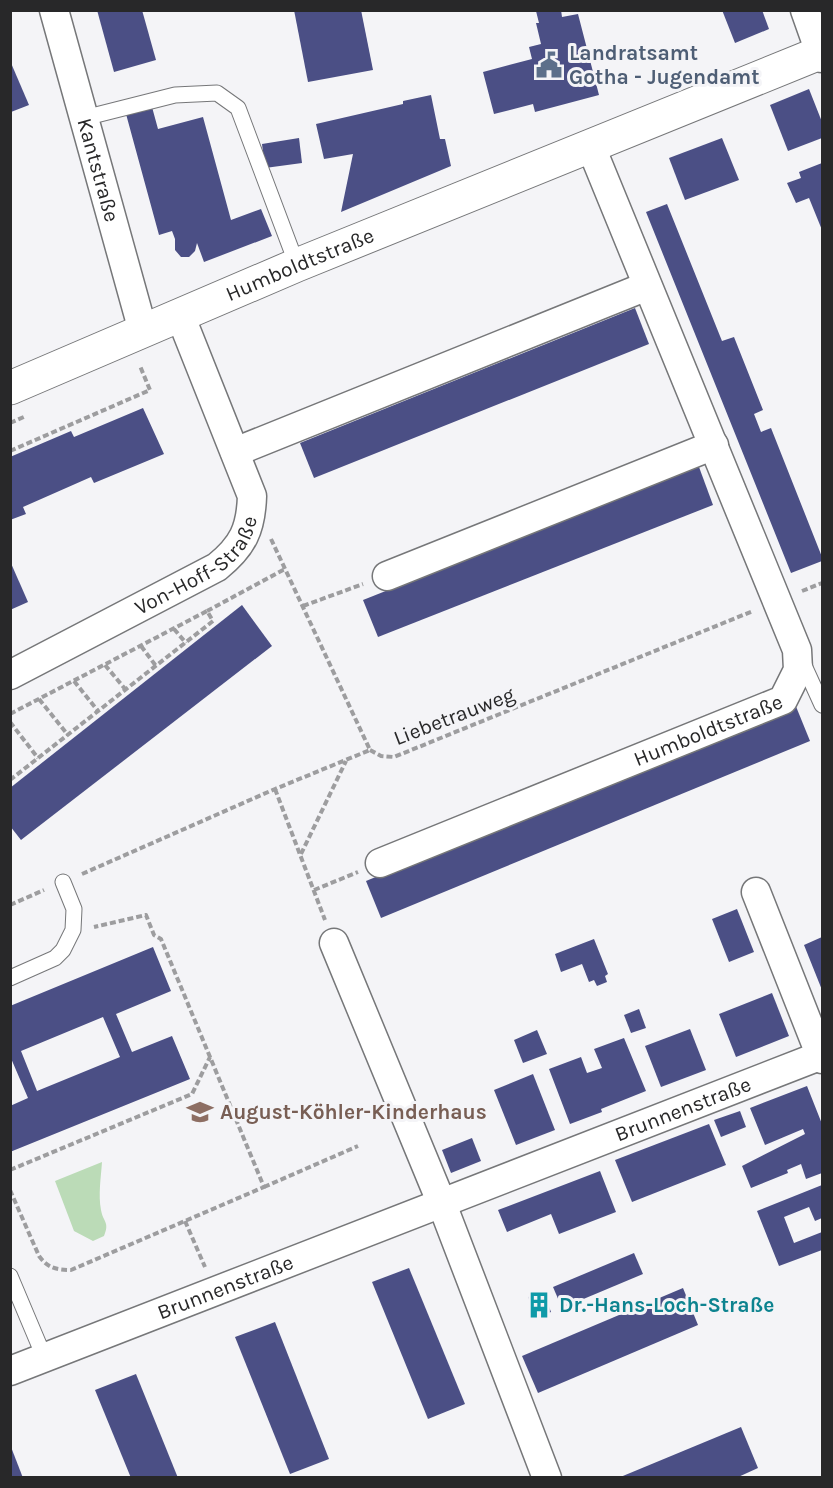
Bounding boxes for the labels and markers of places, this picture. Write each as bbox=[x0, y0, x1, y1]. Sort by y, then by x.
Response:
place label: Landratsamt Gotha - Jugendamt bbox=[569, 41, 760, 89]
public building icon: Landratsamt Gotha - Jugendamt bbox=[534, 50, 564, 80]
school or university icon: August-Köhler-Kinderhaus bbox=[185, 1097, 215, 1127]
place label: August-Köhler-Kinderhaus bbox=[220, 1100, 487, 1124]
building icon: Dr.-Hans-Loch-Straße bbox=[524, 1290, 554, 1320]
place label: Dr.-Hans-Loch-Straße bbox=[559, 1293, 774, 1317]

